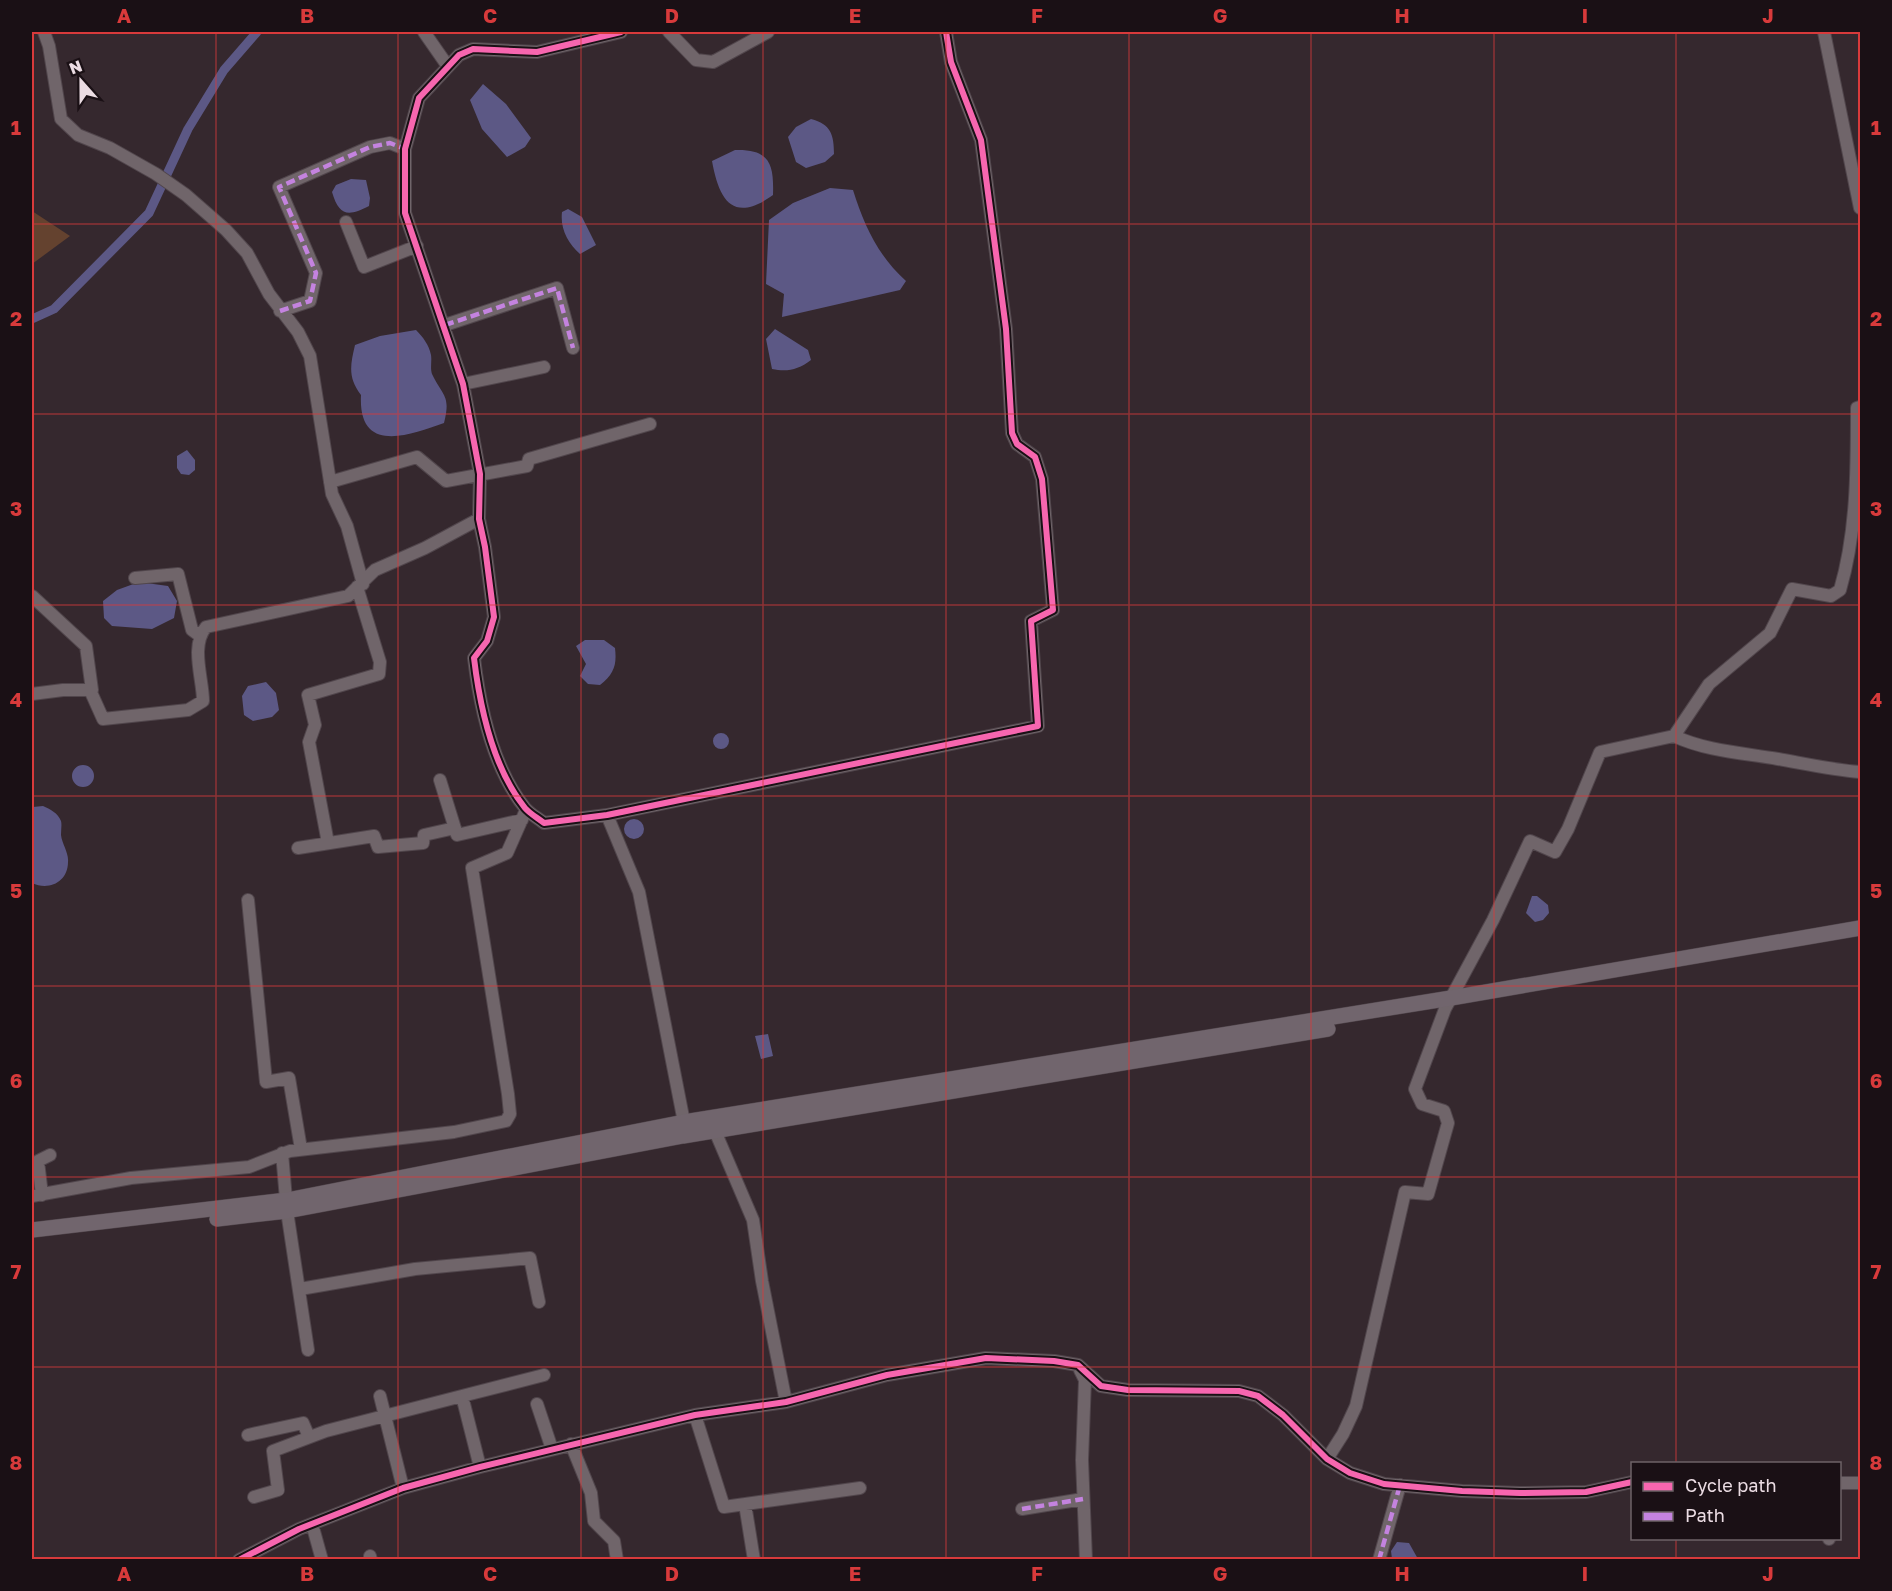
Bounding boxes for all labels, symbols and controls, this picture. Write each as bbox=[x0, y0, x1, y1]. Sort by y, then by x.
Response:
text: A bbox=[117, 3, 131, 27]
text: B bbox=[300, 3, 314, 27]
text: C bbox=[483, 3, 497, 27]
text: D bbox=[665, 3, 679, 27]
text: E bbox=[849, 3, 861, 27]
text: F bbox=[1031, 3, 1043, 27]
text: G bbox=[1213, 3, 1227, 27]
text: H bbox=[1394, 3, 1410, 27]
text: I bbox=[1582, 3, 1588, 27]
text: J bbox=[1762, 3, 1774, 27]
north arrow bbox=[51, 51, 111, 111]
text: N bbox=[66, 55, 85, 79]
text: 1 bbox=[11, 115, 21, 139]
text: 1 bbox=[1871, 115, 1881, 139]
text: 2 bbox=[10, 306, 22, 330]
text: 2 bbox=[1870, 306, 1882, 330]
text: 3 bbox=[10, 496, 22, 520]
text: 3 bbox=[1870, 496, 1882, 520]
text: 4 bbox=[10, 687, 22, 711]
text: 4 bbox=[1870, 687, 1882, 711]
text: 5 bbox=[10, 878, 22, 902]
text: 5 bbox=[1870, 878, 1882, 902]
text: 6 bbox=[10, 1068, 22, 1092]
text: 6 bbox=[1870, 1068, 1882, 1092]
text: 7 bbox=[11, 1259, 22, 1283]
text: 7 bbox=[1871, 1259, 1882, 1283]
text: 8 bbox=[10, 1450, 22, 1474]
text: 8 bbox=[1870, 1450, 1882, 1474]
legend bbox=[1631, 1462, 1841, 1540]
text: Cycle path bbox=[1685, 1474, 1777, 1496]
text: Path bbox=[1685, 1504, 1725, 1526]
text: A bbox=[117, 1561, 131, 1585]
text: B bbox=[300, 1561, 314, 1585]
text: C bbox=[483, 1561, 497, 1585]
text: D bbox=[665, 1561, 679, 1585]
text: E bbox=[849, 1561, 861, 1585]
text: F bbox=[1031, 1561, 1043, 1585]
text: G bbox=[1213, 1561, 1227, 1585]
text: H bbox=[1394, 1561, 1410, 1585]
text: I bbox=[1582, 1561, 1588, 1585]
text: J bbox=[1762, 1561, 1774, 1585]

